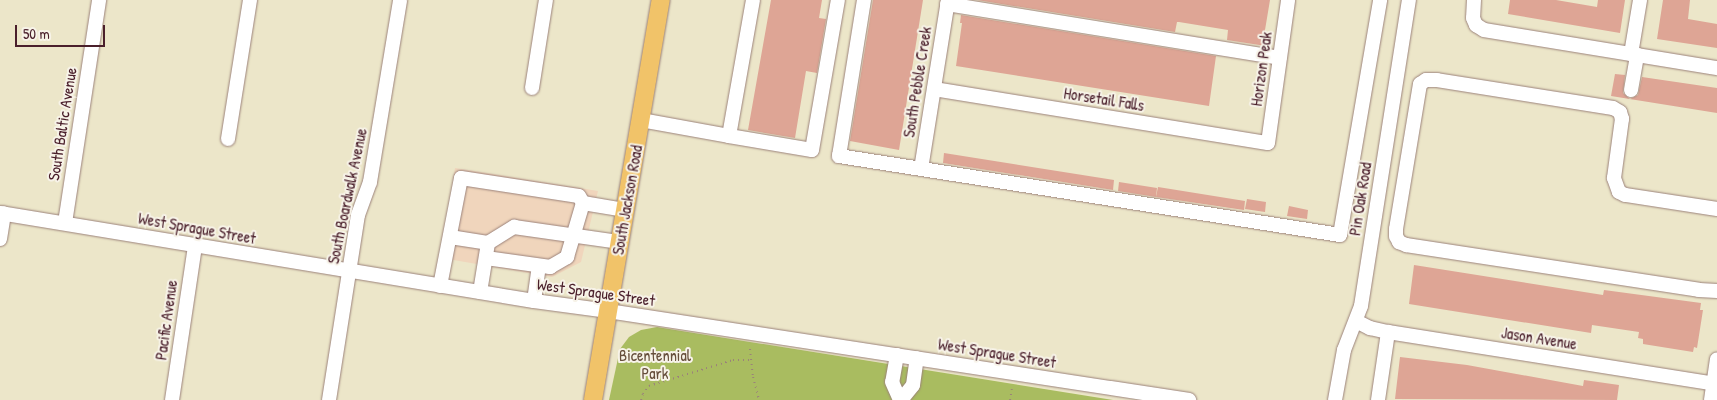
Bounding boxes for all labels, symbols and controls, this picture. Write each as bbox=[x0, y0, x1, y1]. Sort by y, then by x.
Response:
scale bar bbox=[18, 15, 108, 47]
text: 50 m bbox=[23, 23, 50, 44]
street label: South Pebble Creek bbox=[899, 25, 935, 139]
street label: Horizon Peak bbox=[1246, 31, 1276, 107]
street label: South Baltic Avenue bbox=[44, 66, 80, 182]
street label: Horsetail Falls bbox=[1062, 83, 1146, 115]
street label: South Boardwalk Avenue bbox=[323, 126, 371, 266]
street label: South Jackson Road bbox=[608, 144, 646, 256]
street label: Pin Oak Road bbox=[1345, 161, 1375, 237]
street label: West Sprague Street bbox=[137, 208, 257, 248]
street label: West Sprague Street bbox=[536, 274, 656, 310]
street label: Pacific Avenue bbox=[151, 279, 181, 361]
street label: Jason Avenue bbox=[1500, 323, 1578, 353]
street label: West Sprague Street bbox=[937, 334, 1057, 372]
park label: Bicentennial Park bbox=[619, 345, 691, 383]

